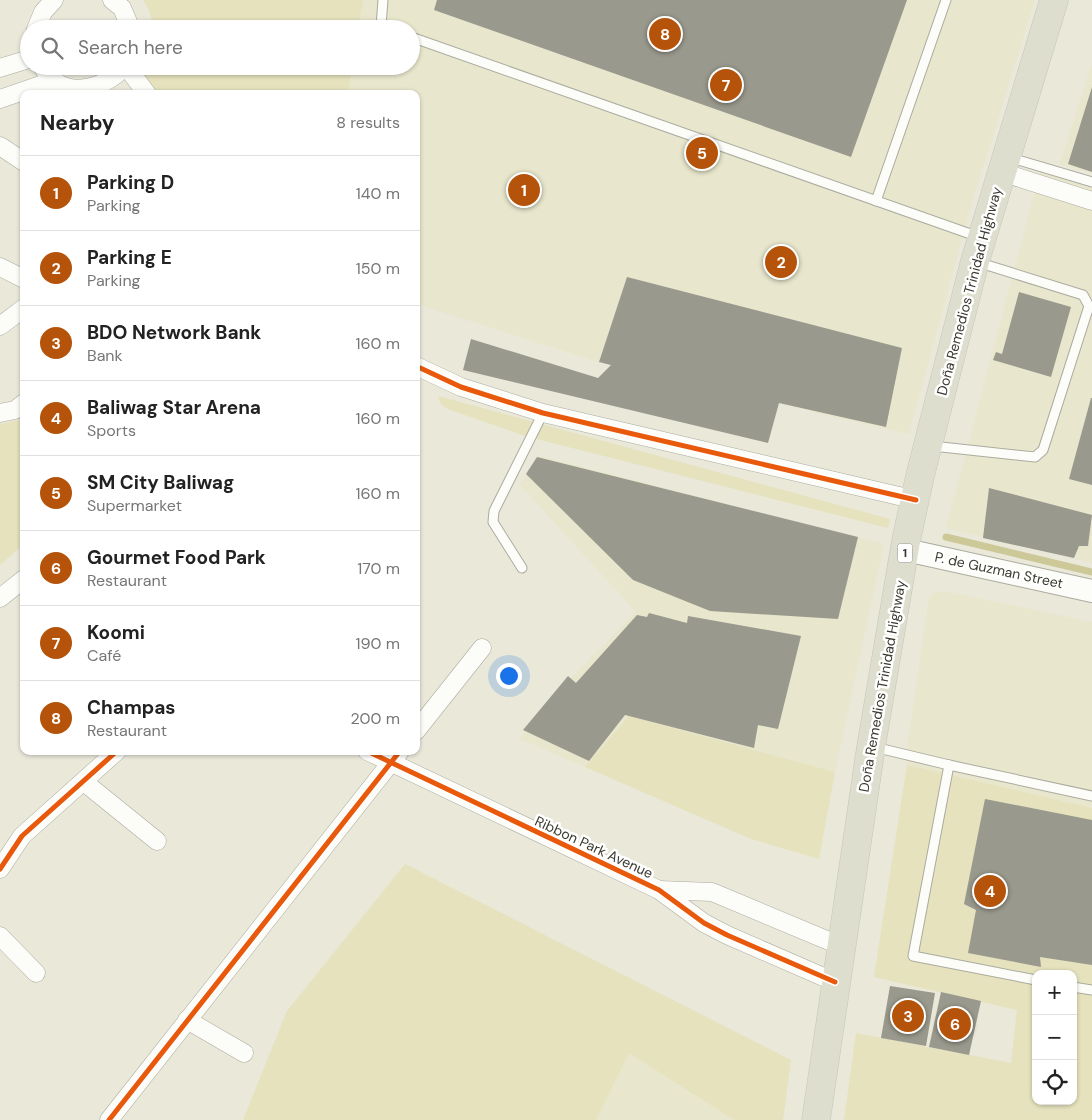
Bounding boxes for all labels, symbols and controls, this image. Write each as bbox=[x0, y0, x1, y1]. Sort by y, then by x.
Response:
pin: 8 bbox=[649, 15, 681, 53]
search box bbox=[20, 20, 420, 75]
icon: search bbox=[38, 34, 66, 62]
text: Search here bbox=[78, 35, 183, 60]
pin: 7 bbox=[710, 66, 742, 104]
text: Nearby bbox=[40, 109, 114, 137]
text: 8 results bbox=[336, 112, 400, 133]
pin: 5 bbox=[686, 134, 718, 172]
text: Parking D bbox=[87, 170, 174, 195]
pin: 1 bbox=[508, 171, 540, 209]
text: 1 bbox=[53, 183, 59, 204]
text: 140 m bbox=[356, 183, 400, 204]
street label: Doña Remedios Trinidad Highway bbox=[932, 185, 1006, 397]
text: Parking bbox=[87, 195, 141, 216]
pin: 2 bbox=[765, 243, 797, 281]
text: Parking E bbox=[87, 245, 172, 270]
text: 2 bbox=[51, 258, 61, 279]
text: 150 m bbox=[356, 258, 400, 279]
text: Parking bbox=[87, 270, 141, 291]
text: BDO Network Bank bbox=[87, 320, 261, 345]
text: 3 bbox=[51, 333, 61, 354]
text: 160 m bbox=[356, 333, 400, 354]
text: Bank bbox=[87, 345, 123, 366]
text: Baliwag Star Arena bbox=[87, 395, 261, 420]
text: 4 bbox=[51, 408, 61, 429]
text: 160 m bbox=[356, 408, 400, 429]
text: Sports bbox=[87, 420, 136, 441]
text: SM City Baliwag bbox=[87, 470, 234, 495]
text: 5 bbox=[51, 483, 61, 504]
text: 160 m bbox=[356, 483, 400, 504]
text: Supermarket bbox=[87, 495, 182, 516]
road number: 1 bbox=[898, 544, 912, 562]
text: Gourmet Food Park bbox=[87, 545, 266, 570]
street label: P. de Guzman Street bbox=[933, 548, 1065, 592]
text: 6 bbox=[51, 558, 61, 579]
text: 170 m bbox=[357, 558, 400, 579]
text: Restaurant bbox=[87, 570, 167, 591]
street label: Doña Remedios Trinidad Highway bbox=[854, 578, 910, 793]
text: Koomi bbox=[87, 620, 145, 645]
text: 7 bbox=[52, 633, 60, 654]
text: 190 m bbox=[356, 633, 400, 654]
text: Café bbox=[87, 645, 121, 666]
your location bbox=[496, 663, 522, 689]
text: Champas bbox=[87, 695, 175, 720]
text: 8 bbox=[51, 708, 61, 729]
text: 200 m bbox=[351, 708, 400, 729]
text: Restaurant bbox=[87, 720, 167, 741]
street label: Ribbon Park Avenue bbox=[532, 812, 656, 882]
pin: 4 bbox=[974, 872, 1006, 910]
map controls bbox=[1032, 970, 1077, 1105]
button: + bbox=[1032, 970, 1077, 1015]
pin: 3 bbox=[892, 997, 924, 1035]
pin: 6 bbox=[939, 1005, 971, 1043]
button: − bbox=[1032, 1015, 1077, 1060]
button: locate bbox=[1032, 1060, 1077, 1105]

